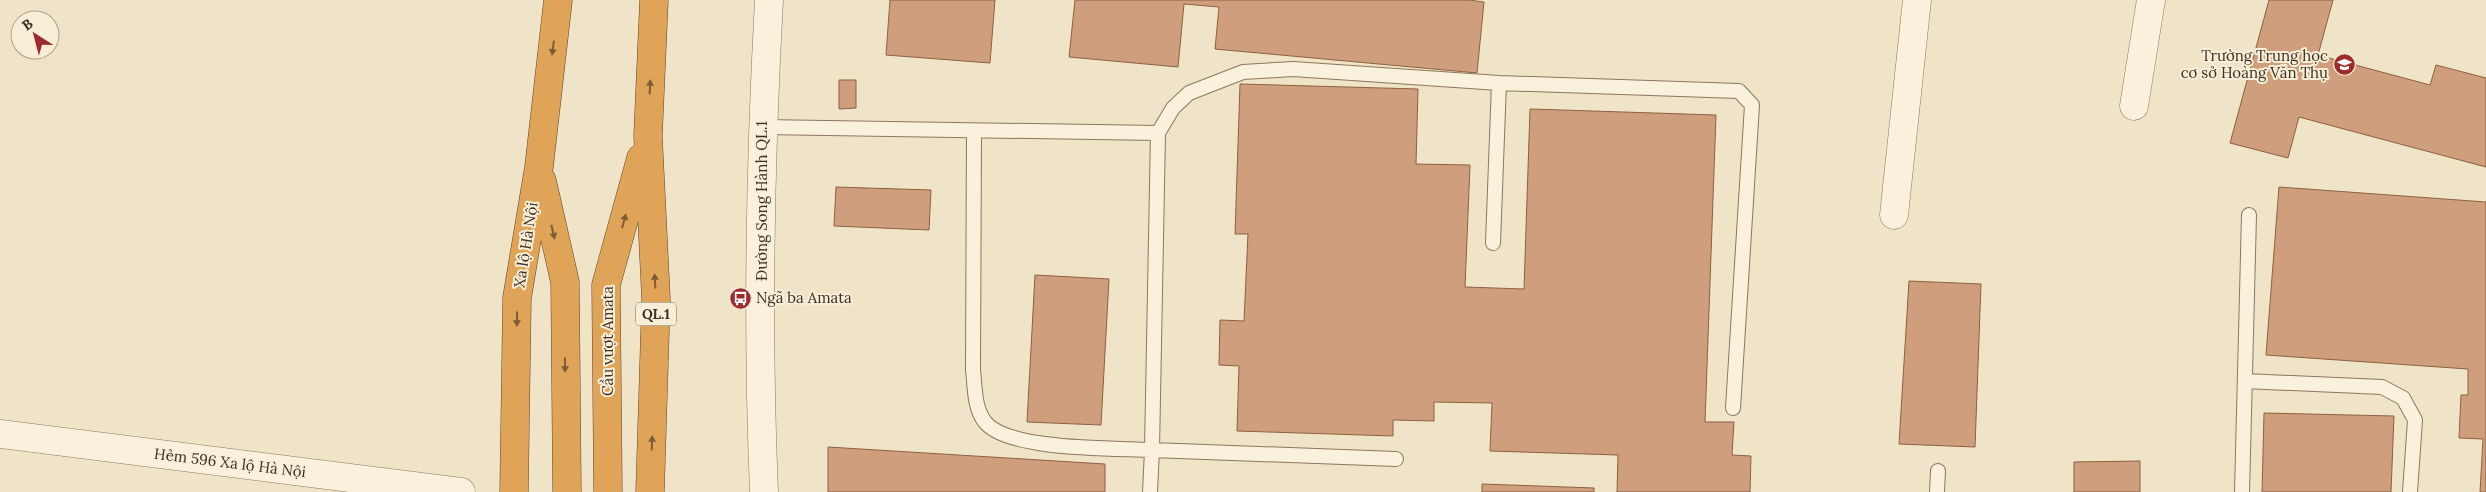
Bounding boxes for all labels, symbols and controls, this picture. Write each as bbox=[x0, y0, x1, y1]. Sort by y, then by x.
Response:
north arrow bbox=[10, 10, 60, 60]
text: B bbox=[18, 14, 36, 34]
one-way arrow bbox=[549, 41, 557, 57]
place label: Trường Trung học cơ sở Hoàng Văn Thụ bbox=[2181, 46, 2328, 82]
school or university icon: Trường Trung học cơ sở Hoàng Văn Thụ bbox=[2332, 53, 2356, 77]
one-way arrow bbox=[646, 79, 654, 95]
street label: Đường Song Hành QL.1 bbox=[752, 121, 771, 281]
street label: Xa lộ Hà Nội bbox=[509, 201, 542, 289]
one-way arrow bbox=[620, 214, 628, 229]
one-way arrow bbox=[549, 225, 557, 240]
one-way arrow bbox=[651, 273, 659, 289]
street label: Cầu vượt Amata bbox=[598, 286, 617, 396]
bus stop icon: Ngã ba Amata bbox=[728, 286, 752, 310]
place label: Ngã ba Amata bbox=[756, 288, 852, 307]
road number: QL.1 bbox=[636, 302, 676, 326]
one-way arrow bbox=[513, 312, 521, 328]
one-way arrow bbox=[561, 358, 569, 374]
one-way arrow bbox=[648, 435, 656, 451]
street label: Hẻm 596 Xa lộ Hà Nội bbox=[153, 444, 307, 481]

